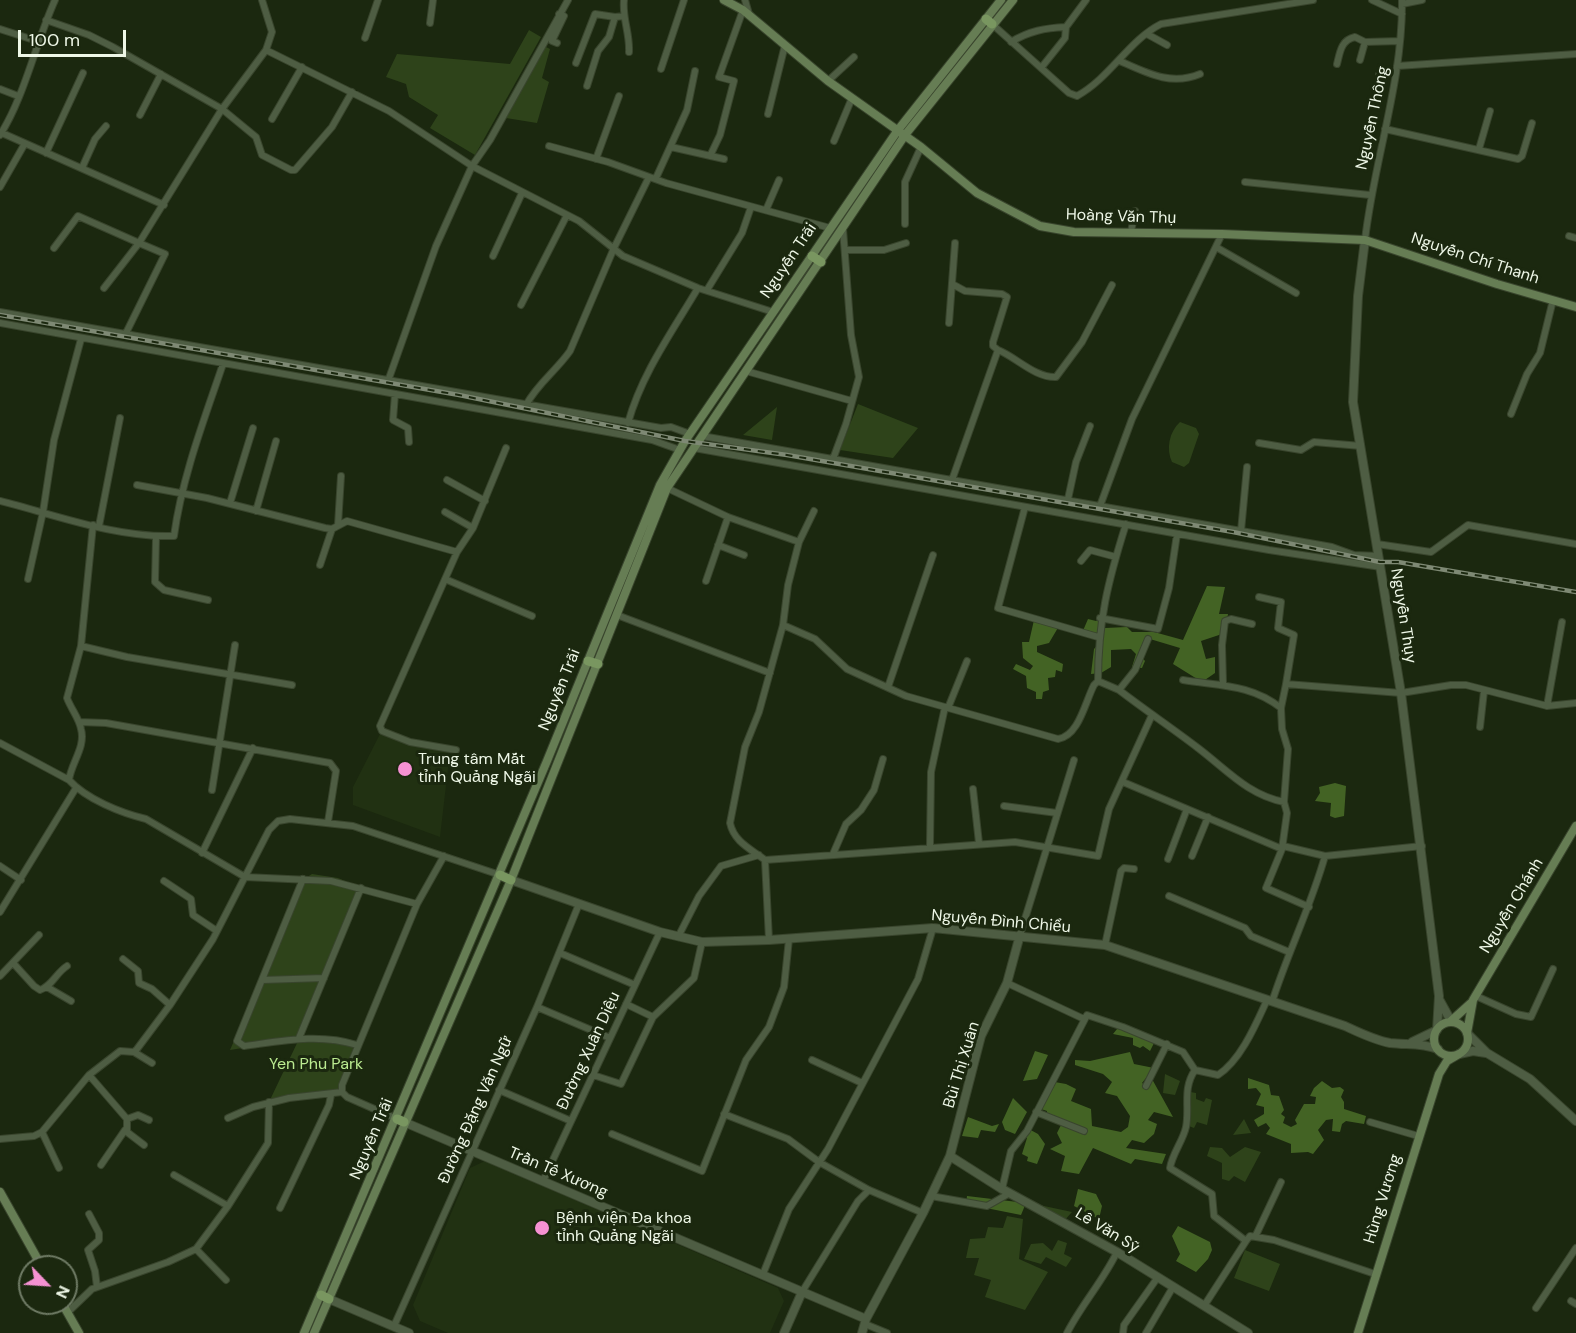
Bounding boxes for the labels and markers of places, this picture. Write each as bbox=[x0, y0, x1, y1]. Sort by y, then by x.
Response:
place label: Trung tâm Mắt tỉnh Quảng Ngãi bbox=[418, 750, 536, 788]
marker: Trung tâm Mắt tỉnh Quảng Ngãi bbox=[396, 760, 414, 778]
place label: Bệnh viện Đa khoa tỉnh Quảng Ngãi bbox=[556, 1209, 692, 1247]
marker: Bệnh viện Đa khoa tỉnh Quảng Ngãi bbox=[533, 1219, 551, 1237]

